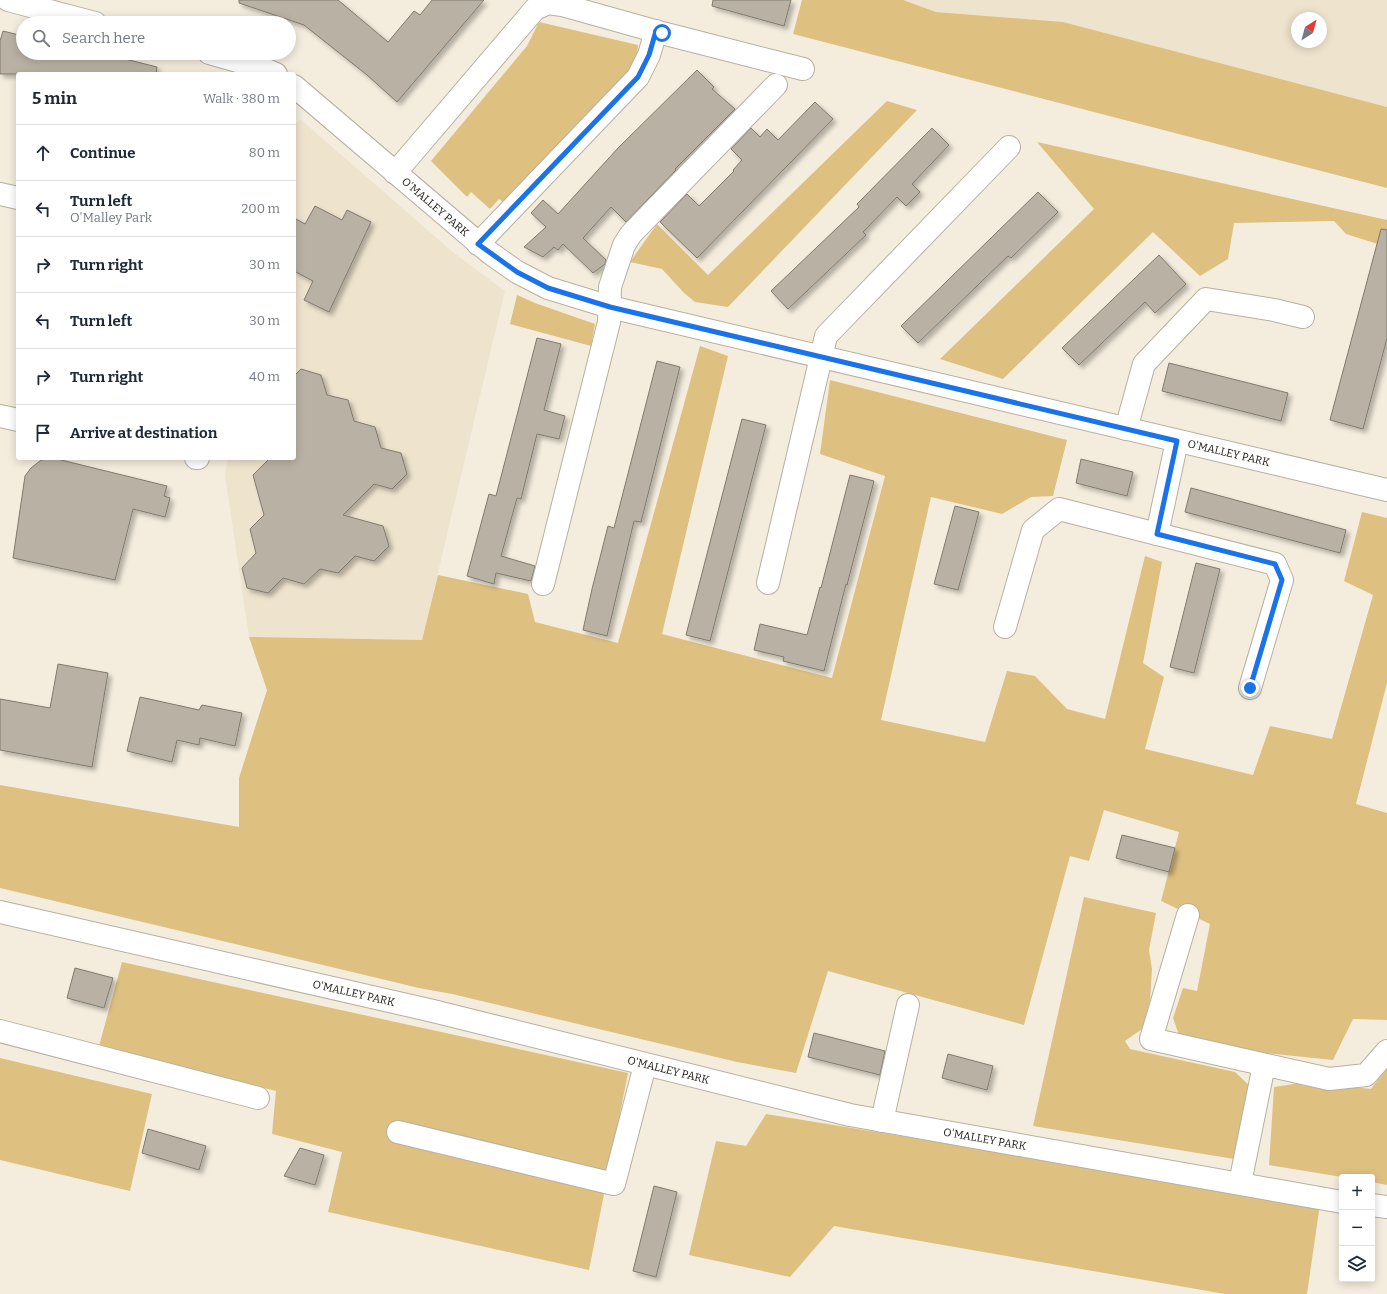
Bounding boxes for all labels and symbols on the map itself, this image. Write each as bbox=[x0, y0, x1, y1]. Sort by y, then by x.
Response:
north arrow bbox=[1291, 12, 1327, 48]
route start bbox=[653, 24, 671, 42]
street label: O'MALLEY PARK bbox=[399, 174, 472, 239]
street label: O'MALLEY PARK bbox=[1186, 437, 1271, 469]
route end bbox=[1241, 679, 1259, 697]
street label: O'MALLEY PARK bbox=[311, 977, 396, 1009]
street label: O'MALLEY PARK bbox=[626, 1053, 711, 1086]
street label: O'MALLEY PARK bbox=[942, 1125, 1028, 1153]

